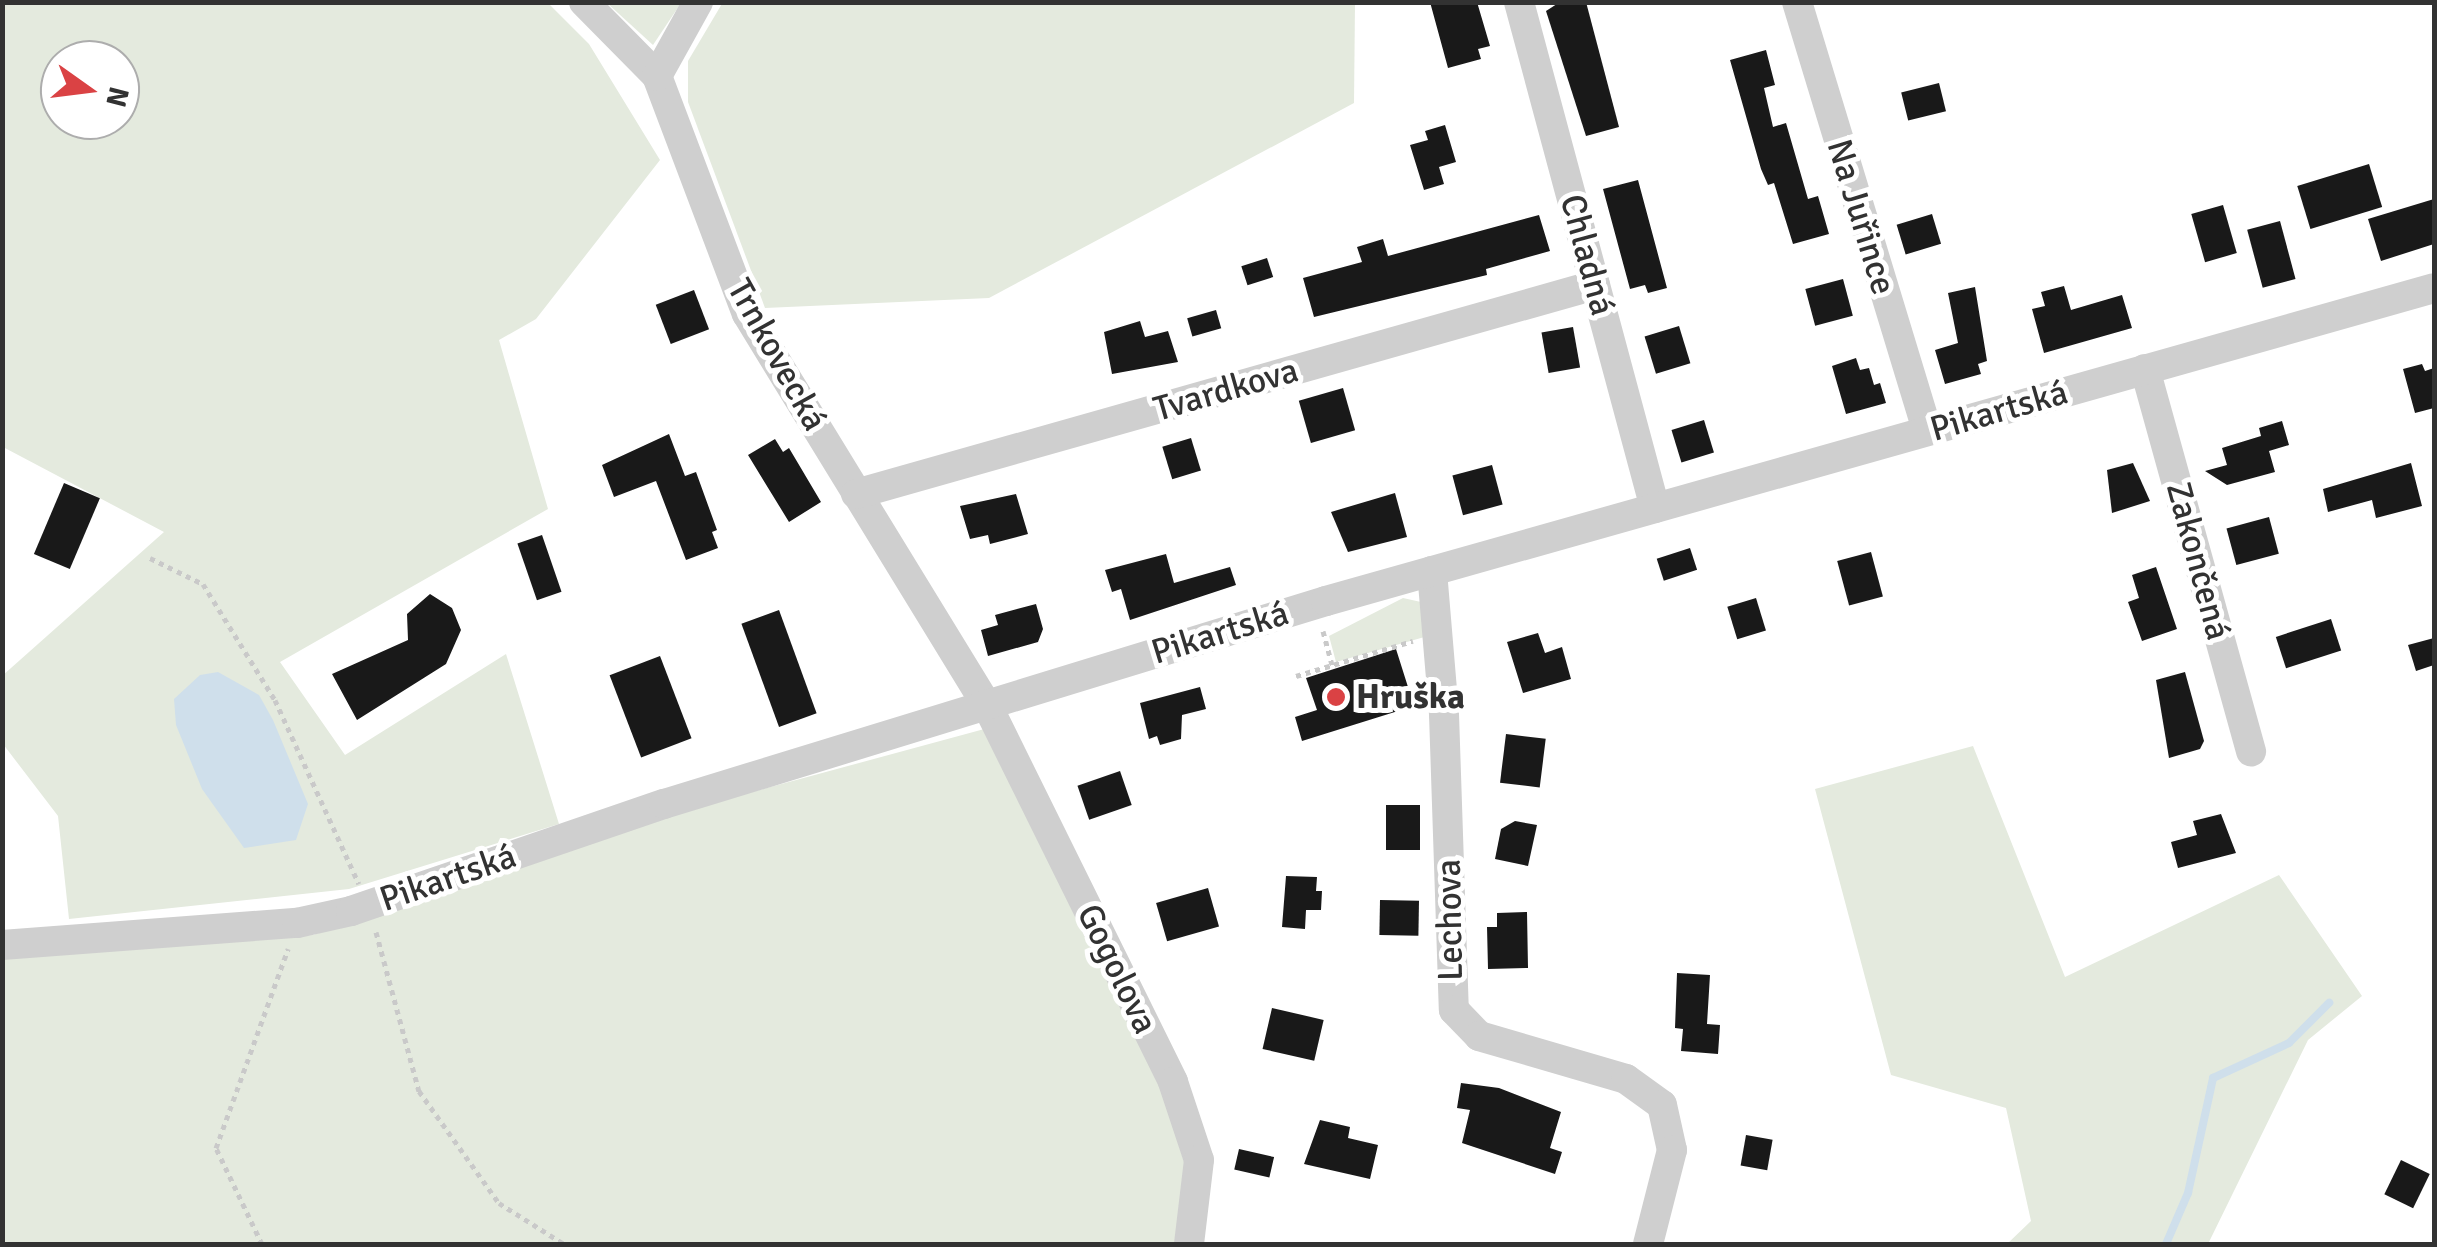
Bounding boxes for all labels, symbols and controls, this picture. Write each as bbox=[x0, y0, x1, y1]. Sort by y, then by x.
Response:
north arrow bbox=[40, 40, 140, 140]
text: N bbox=[98, 83, 136, 110]
street label: Na Juřince bbox=[1818, 134, 1904, 300]
street label: Chladná bbox=[1551, 190, 1623, 320]
street label: Trnkovecká bbox=[718, 272, 836, 438]
street label: Tvardkova bbox=[1149, 349, 1303, 431]
street label: Pikartská bbox=[1925, 371, 2073, 451]
street label: Zakončená bbox=[2157, 477, 2239, 645]
street label: Pikartská bbox=[1146, 592, 1294, 674]
place label: Hruška bbox=[1356, 676, 1465, 718]
marker: Hruška bbox=[1325, 686, 1347, 708]
street label: Pikartská bbox=[374, 835, 522, 921]
street label: Lechova bbox=[1428, 859, 1472, 981]
street label: Gogolova bbox=[1068, 897, 1166, 1041]

